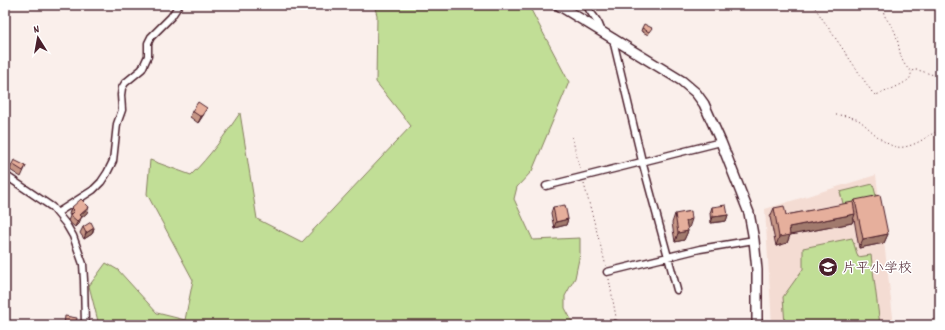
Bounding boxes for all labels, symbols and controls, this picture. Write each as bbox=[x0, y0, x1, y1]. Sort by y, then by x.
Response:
north arrow bbox=[18, 18, 58, 58]
text: N bbox=[32, 22, 41, 39]
school or university icon: 片平小学校 bbox=[817, 256, 839, 278]
place label: 片平小学校 bbox=[842, 259, 912, 279]

